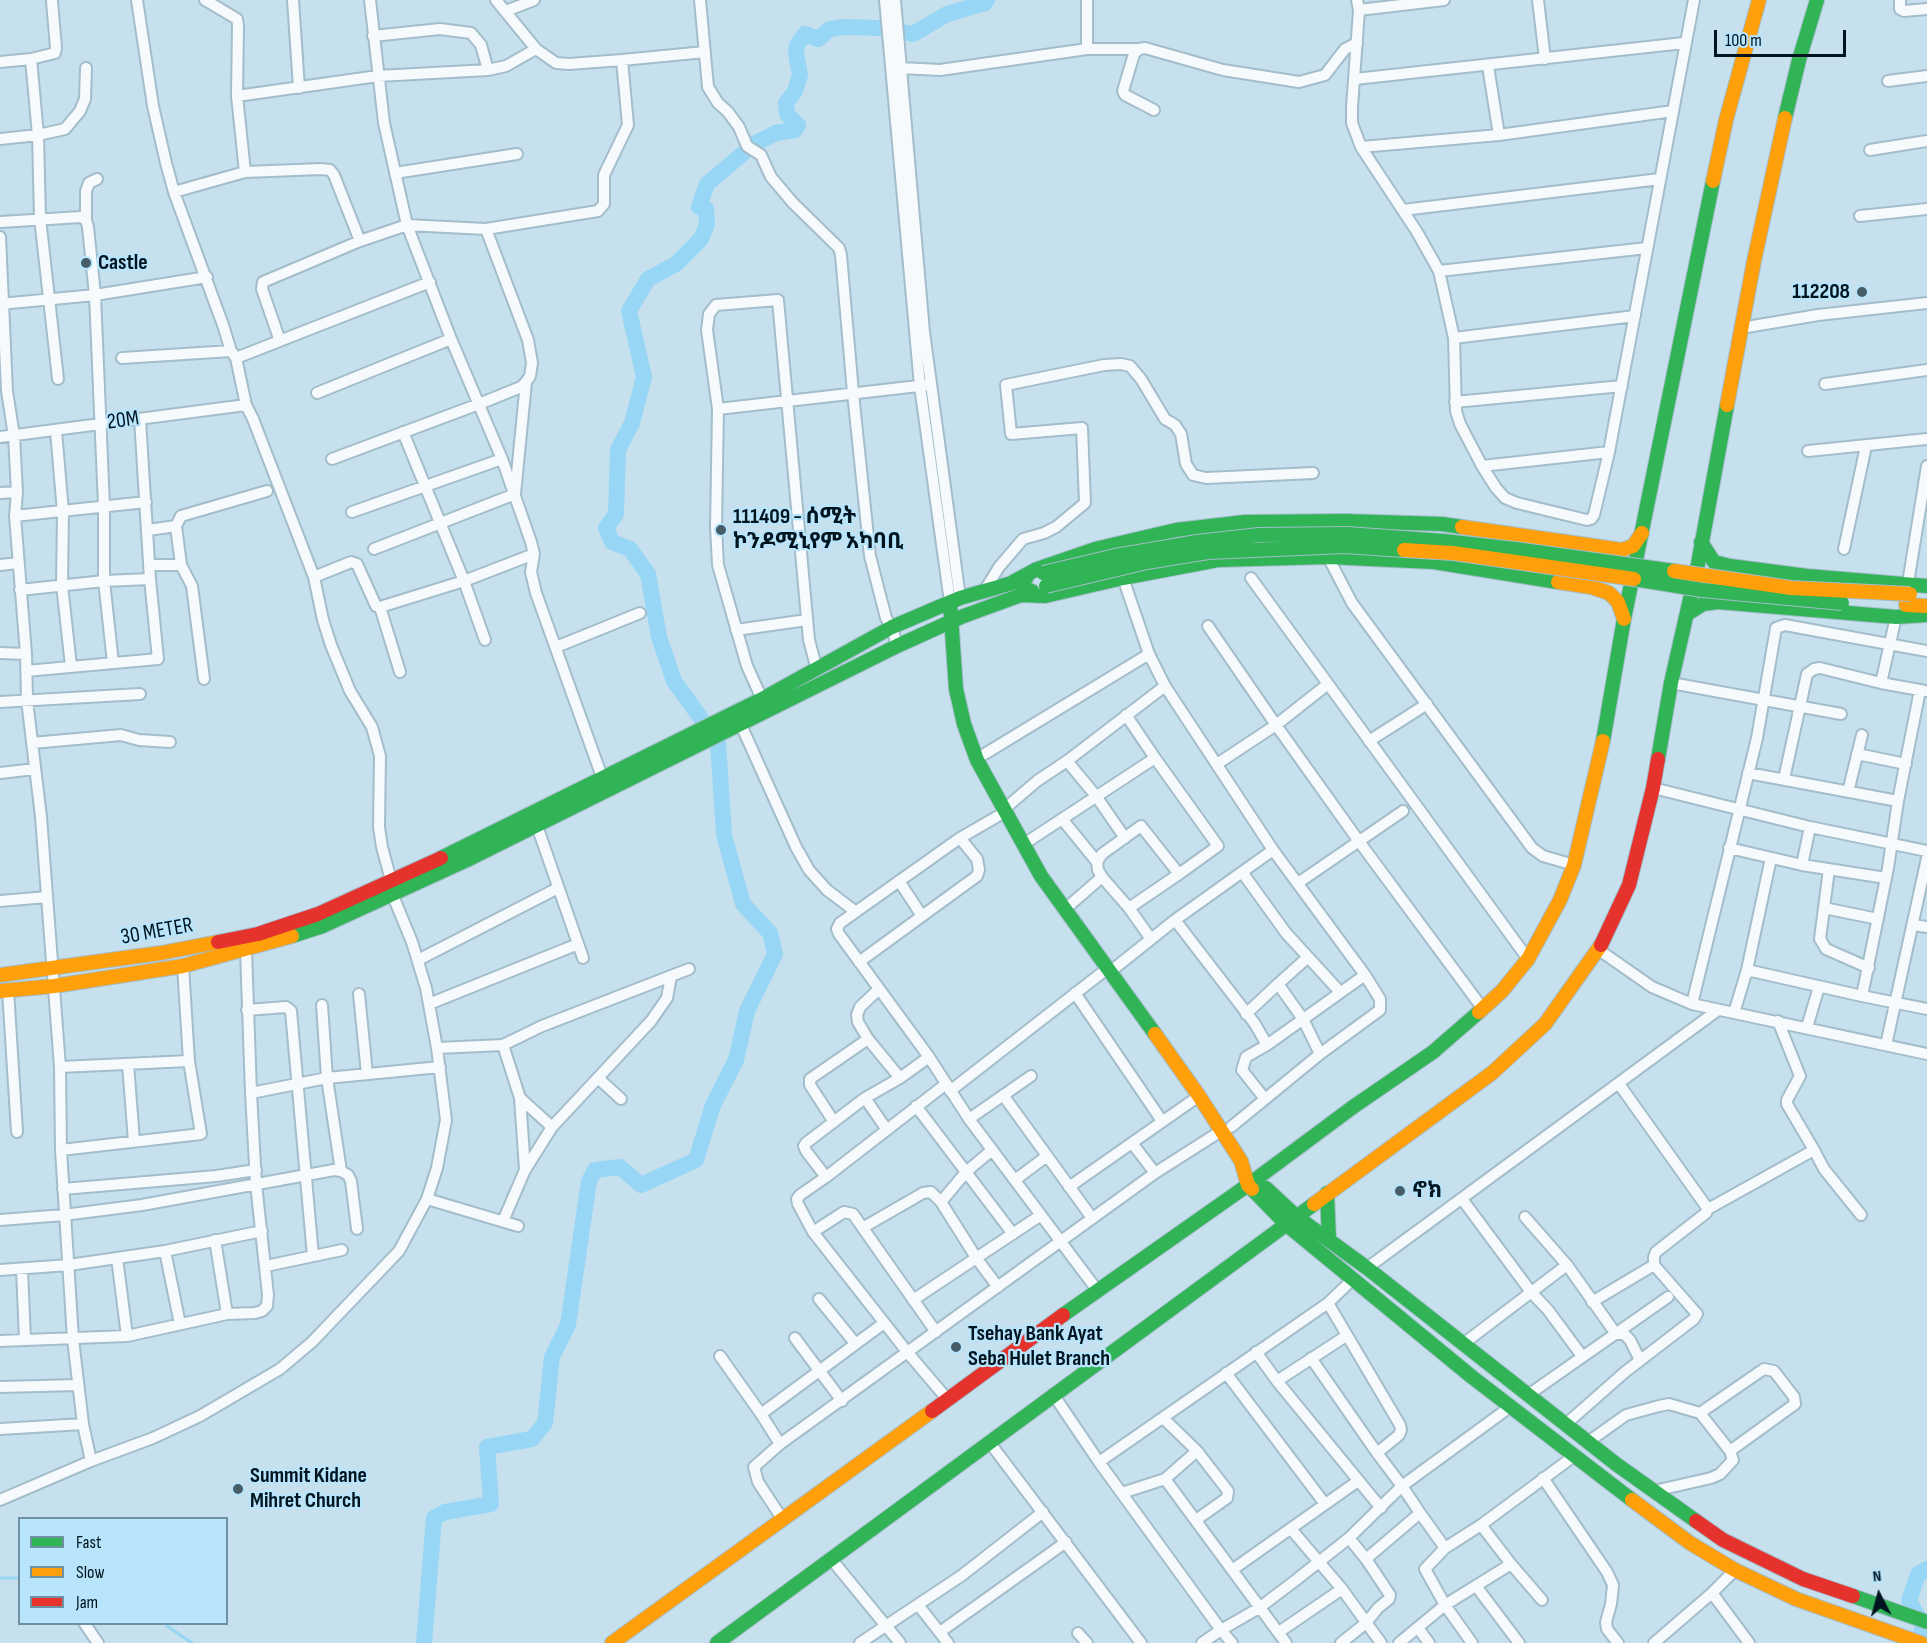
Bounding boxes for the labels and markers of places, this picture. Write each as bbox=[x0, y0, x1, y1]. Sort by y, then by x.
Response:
place label: Castle bbox=[98, 250, 148, 276]
marker: Castle bbox=[79, 256, 93, 270]
place label: 112208 bbox=[1792, 279, 1850, 305]
marker: 112208 bbox=[1855, 285, 1869, 299]
place label: 111409 - ሰሚት ኮንዶሚኒየም አካባቢ bbox=[733, 504, 903, 556]
marker: 111409 - ሰሚት ኮንዶሚኒየም አካባቢ bbox=[714, 523, 728, 537]
place label: ኖክ bbox=[1412, 1178, 1442, 1204]
marker: ኖክ bbox=[1393, 1184, 1407, 1198]
place label: Tsehay Bank Ayat Seba Hulet Branch bbox=[968, 1321, 1110, 1372]
marker: Tsehay Bank Ayat Seba Hulet Branch bbox=[949, 1340, 963, 1354]
place label: Summit Kidane Mihret Church bbox=[250, 1463, 367, 1514]
marker: Summit Kidane Mihret Church bbox=[231, 1482, 245, 1496]

